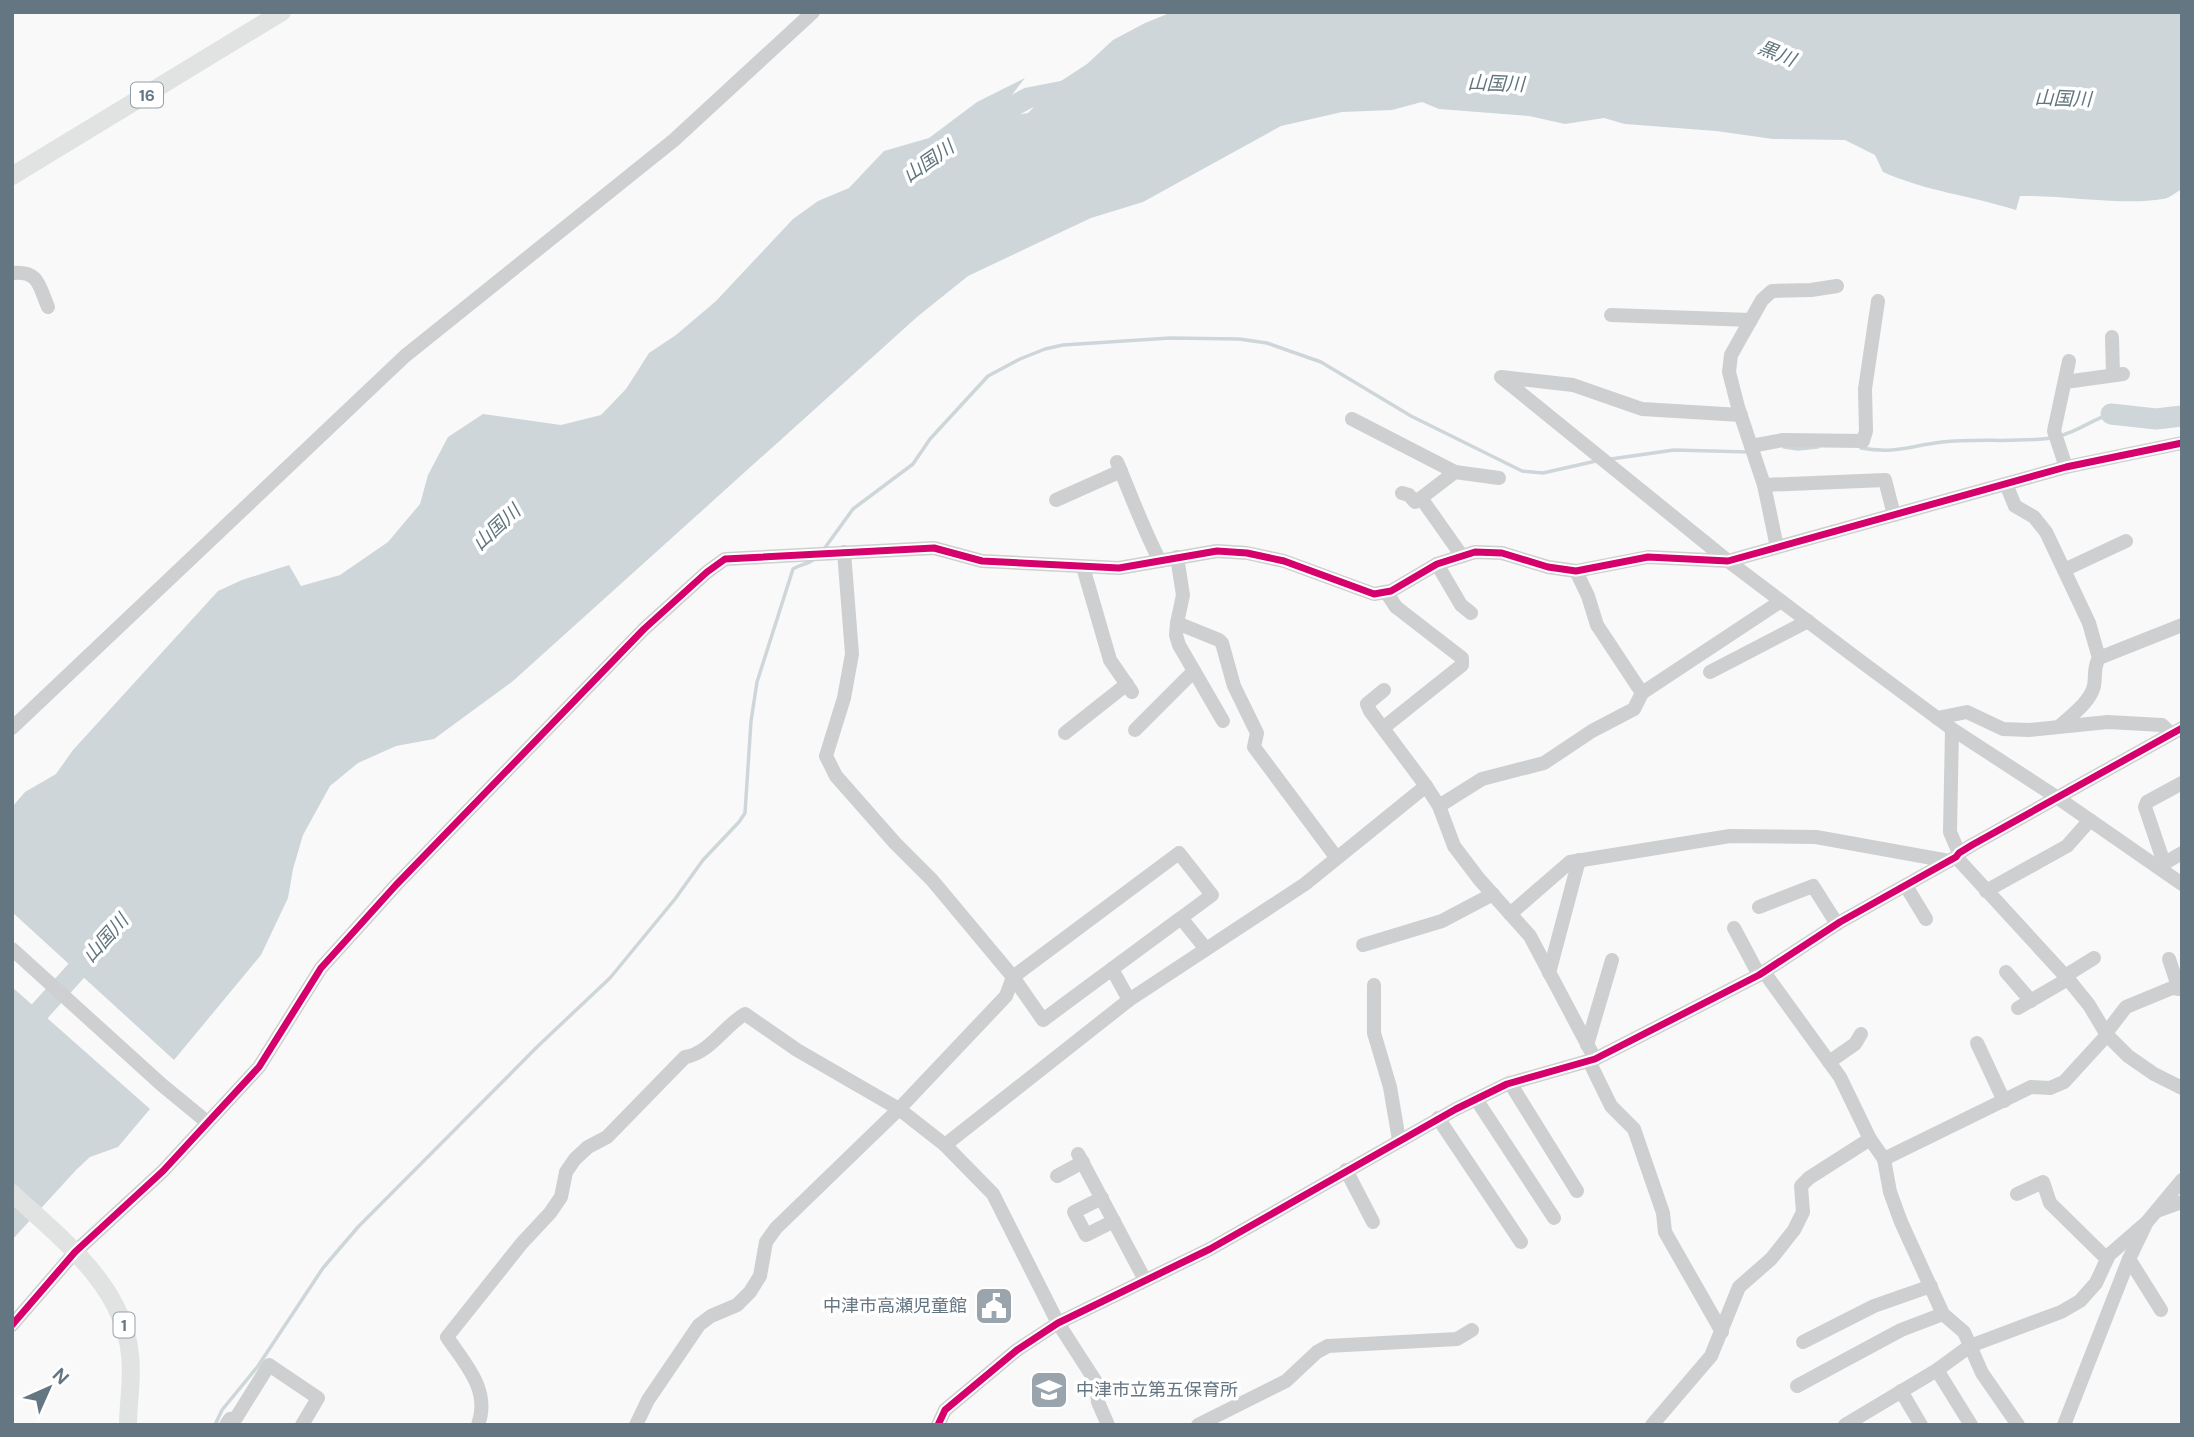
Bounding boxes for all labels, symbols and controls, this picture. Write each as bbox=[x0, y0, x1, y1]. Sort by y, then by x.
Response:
water label: 黒川 bbox=[1755, 35, 1801, 73]
water label: 山国川 bbox=[1467, 70, 1527, 97]
road number: 16 bbox=[131, 82, 163, 108]
water label: 山国川 bbox=[2034, 85, 2094, 112]
water label: 山国川 bbox=[898, 134, 960, 188]
water label: 山国川 bbox=[467, 497, 527, 556]
water label: 山国川 bbox=[77, 907, 135, 968]
public building icon: 中津市高瀬児童館 bbox=[973, 1285, 1015, 1327]
place label: 中津市高瀬児童館 bbox=[823, 1294, 967, 1318]
road number: 1 bbox=[114, 1312, 134, 1338]
north arrow bbox=[14, 1353, 84, 1423]
text: N bbox=[47, 1363, 74, 1390]
school or university icon: 中津市立第五保育所 bbox=[1028, 1369, 1070, 1411]
place label: 中津市立第五保育所 bbox=[1076, 1378, 1238, 1402]

